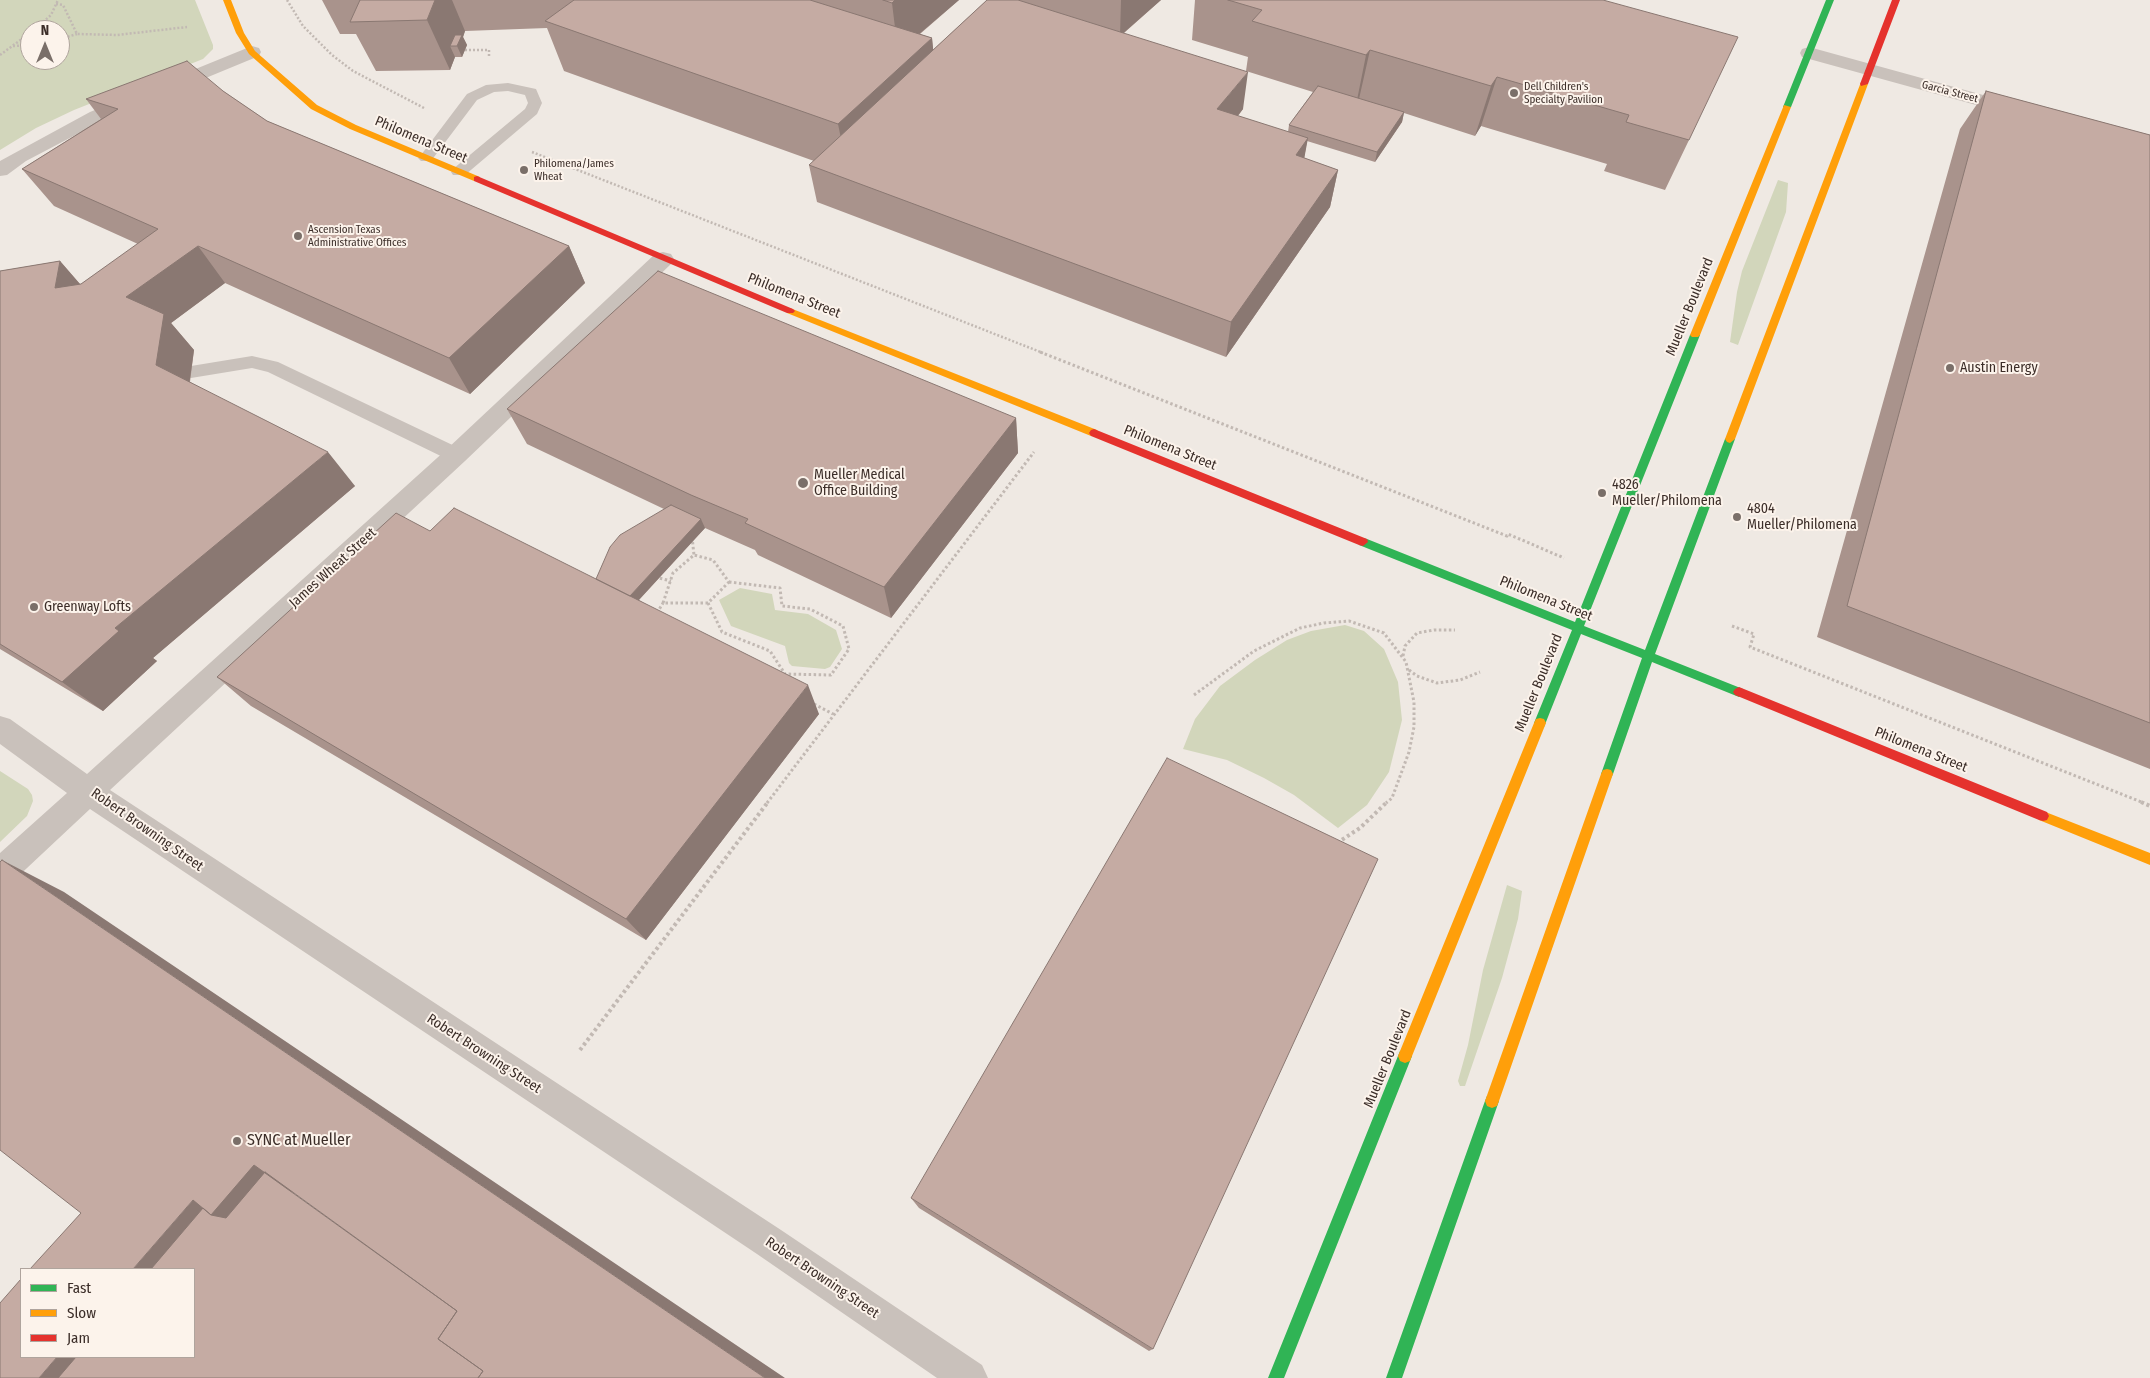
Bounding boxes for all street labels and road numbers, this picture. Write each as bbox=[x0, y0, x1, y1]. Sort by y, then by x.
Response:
street label: Garcia Street bbox=[1920, 78, 1980, 106]
street label: Philomena Street bbox=[372, 113, 470, 167]
street label: Mueller Boulevard bbox=[1663, 255, 1717, 359]
street label: Philomena Street bbox=[745, 270, 843, 322]
street label: Philomena Street bbox=[1121, 422, 1219, 474]
street label: James Wheat Street bbox=[286, 524, 380, 612]
street label: Philomena Street bbox=[1497, 573, 1595, 625]
street label: Mueller Boulevard bbox=[1512, 631, 1566, 735]
street label: Philomena Street bbox=[1872, 724, 1970, 776]
street label: Robert Browning Street bbox=[88, 785, 206, 875]
street label: Mueller Boulevard bbox=[1361, 1007, 1415, 1111]
street label: Robert Browning Street bbox=[424, 1011, 544, 1097]
street label: Robert Browning Street bbox=[762, 1234, 882, 1322]

